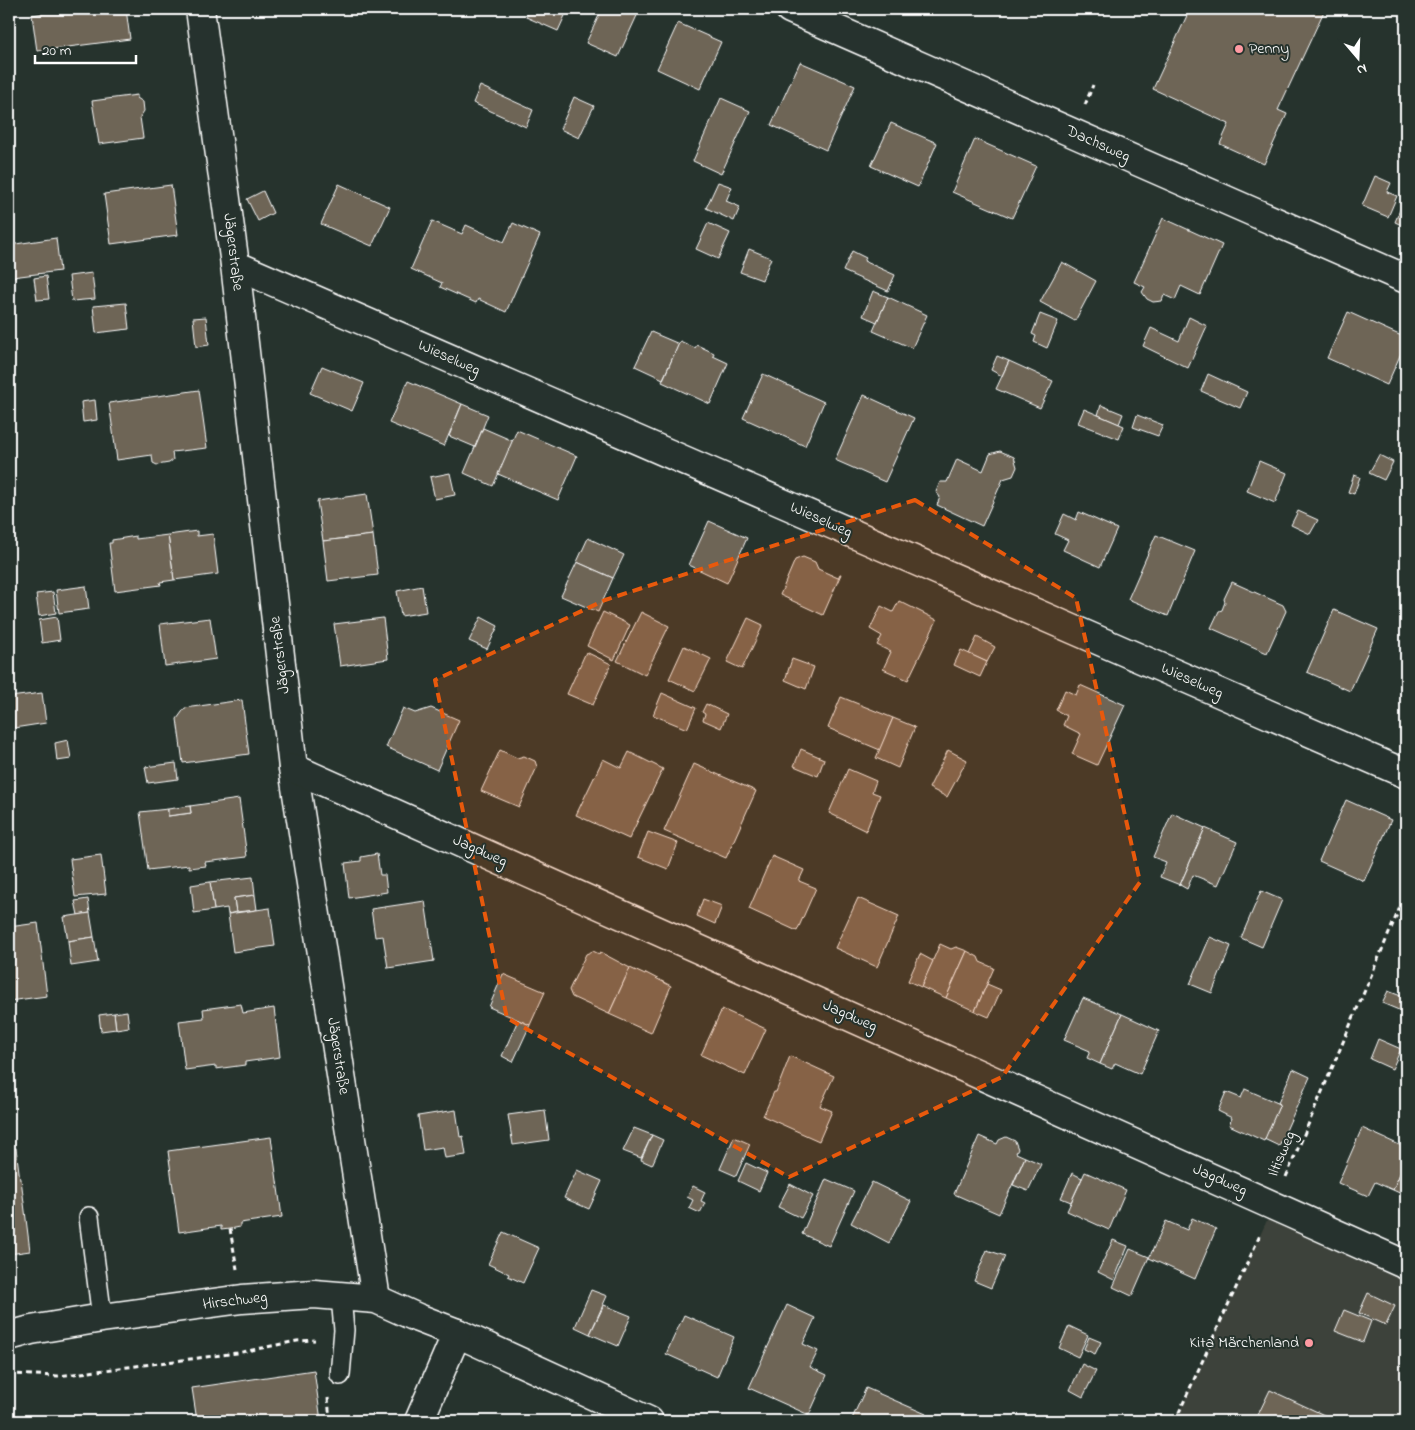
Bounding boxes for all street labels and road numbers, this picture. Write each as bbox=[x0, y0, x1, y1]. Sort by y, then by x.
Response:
street label: Dachsweg bbox=[1061, 119, 1134, 169]
street label: Jägerstraße bbox=[216, 212, 250, 293]
street label: Wieselweg bbox=[414, 334, 484, 382]
street label: Wieselweg bbox=[786, 496, 856, 544]
street label: Jägerstraße bbox=[263, 614, 297, 695]
street label: Wieselweg bbox=[1157, 657, 1227, 705]
street label: Jagdweg bbox=[449, 828, 511, 874]
street label: Jagdweg bbox=[819, 993, 881, 1039]
street label: Jägerstraße bbox=[320, 1016, 356, 1097]
street label: Iltisweg bbox=[1262, 1127, 1302, 1181]
street label: Jagdweg bbox=[1189, 1157, 1251, 1203]
street label: Hirschweg bbox=[201, 1285, 269, 1317]

